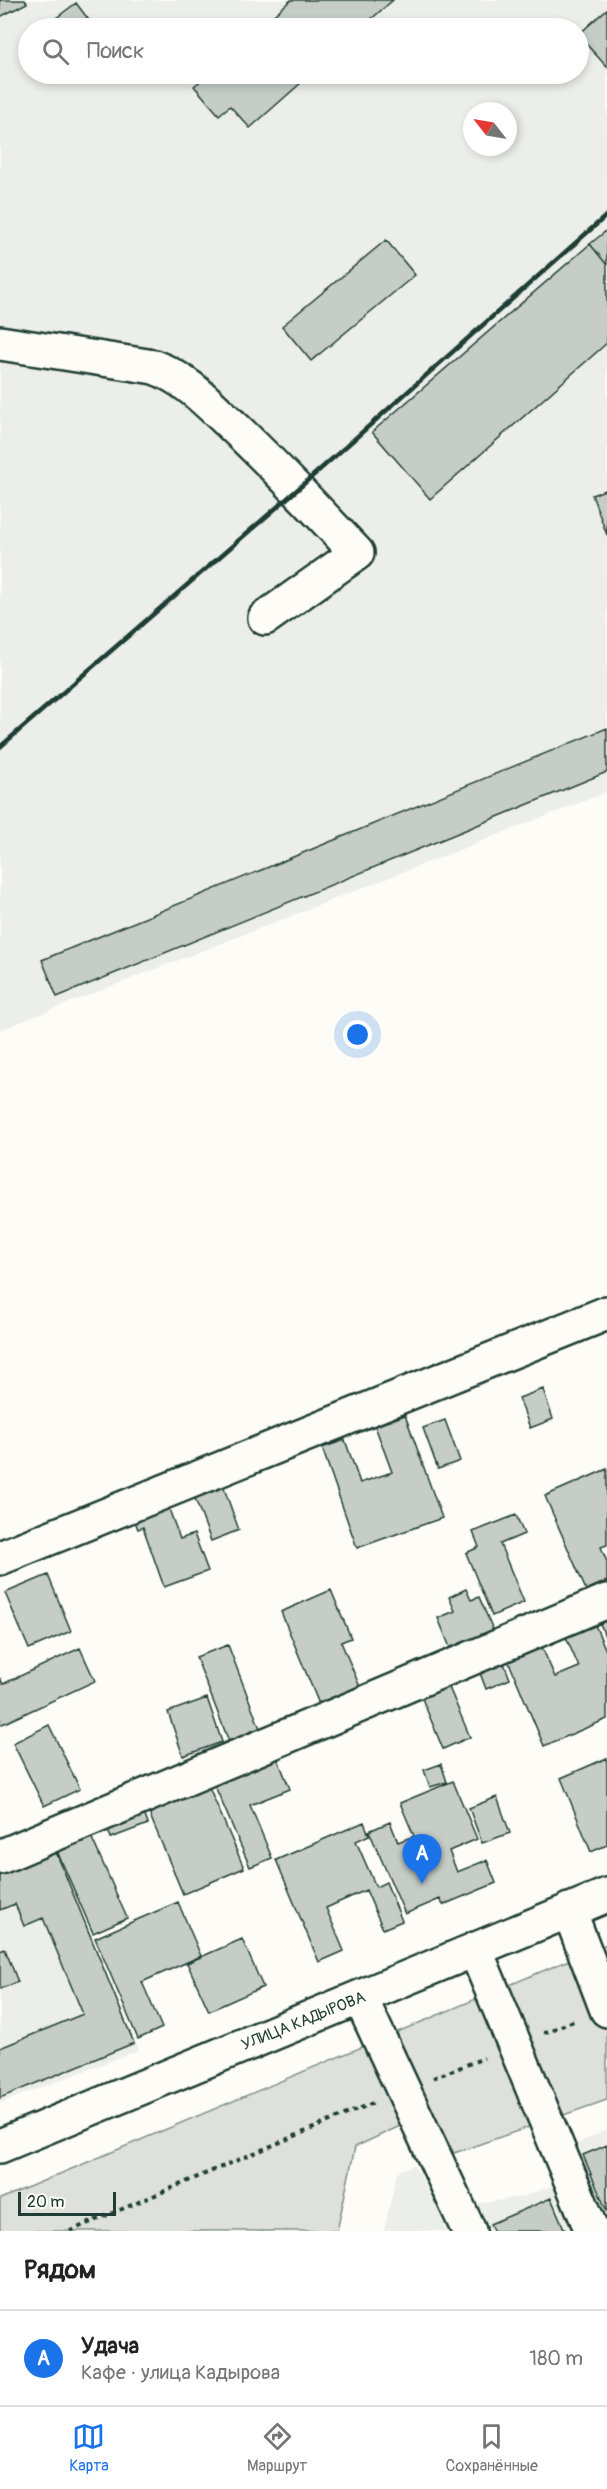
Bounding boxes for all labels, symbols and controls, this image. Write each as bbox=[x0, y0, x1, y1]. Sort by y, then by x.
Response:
search box bbox=[18, 18, 589, 84]
icon: search bbox=[39, 35, 72, 68]
text: Поиск bbox=[87, 37, 144, 65]
north arrow bbox=[463, 102, 517, 156]
your location bbox=[343, 1020, 372, 1049]
pin: A bbox=[402, 1834, 442, 1884]
street label: УЛИЦА КАДЫРОВА bbox=[238, 1987, 368, 2055]
scale bar bbox=[18, 2189, 116, 2216]
text: 20 m bbox=[27, 2192, 65, 2212]
text: Рядом bbox=[24, 2254, 96, 2286]
text: Удача bbox=[81, 2332, 139, 2360]
text: A bbox=[37, 2346, 50, 2371]
text: 180 m bbox=[529, 2346, 583, 2371]
text: Кафе · улица Кадырова bbox=[81, 2360, 280, 2385]
tab: Карта bbox=[69, 2420, 109, 2476]
tab: Маршрут bbox=[247, 2420, 307, 2476]
tab: Сохранённые bbox=[446, 2420, 538, 2476]

